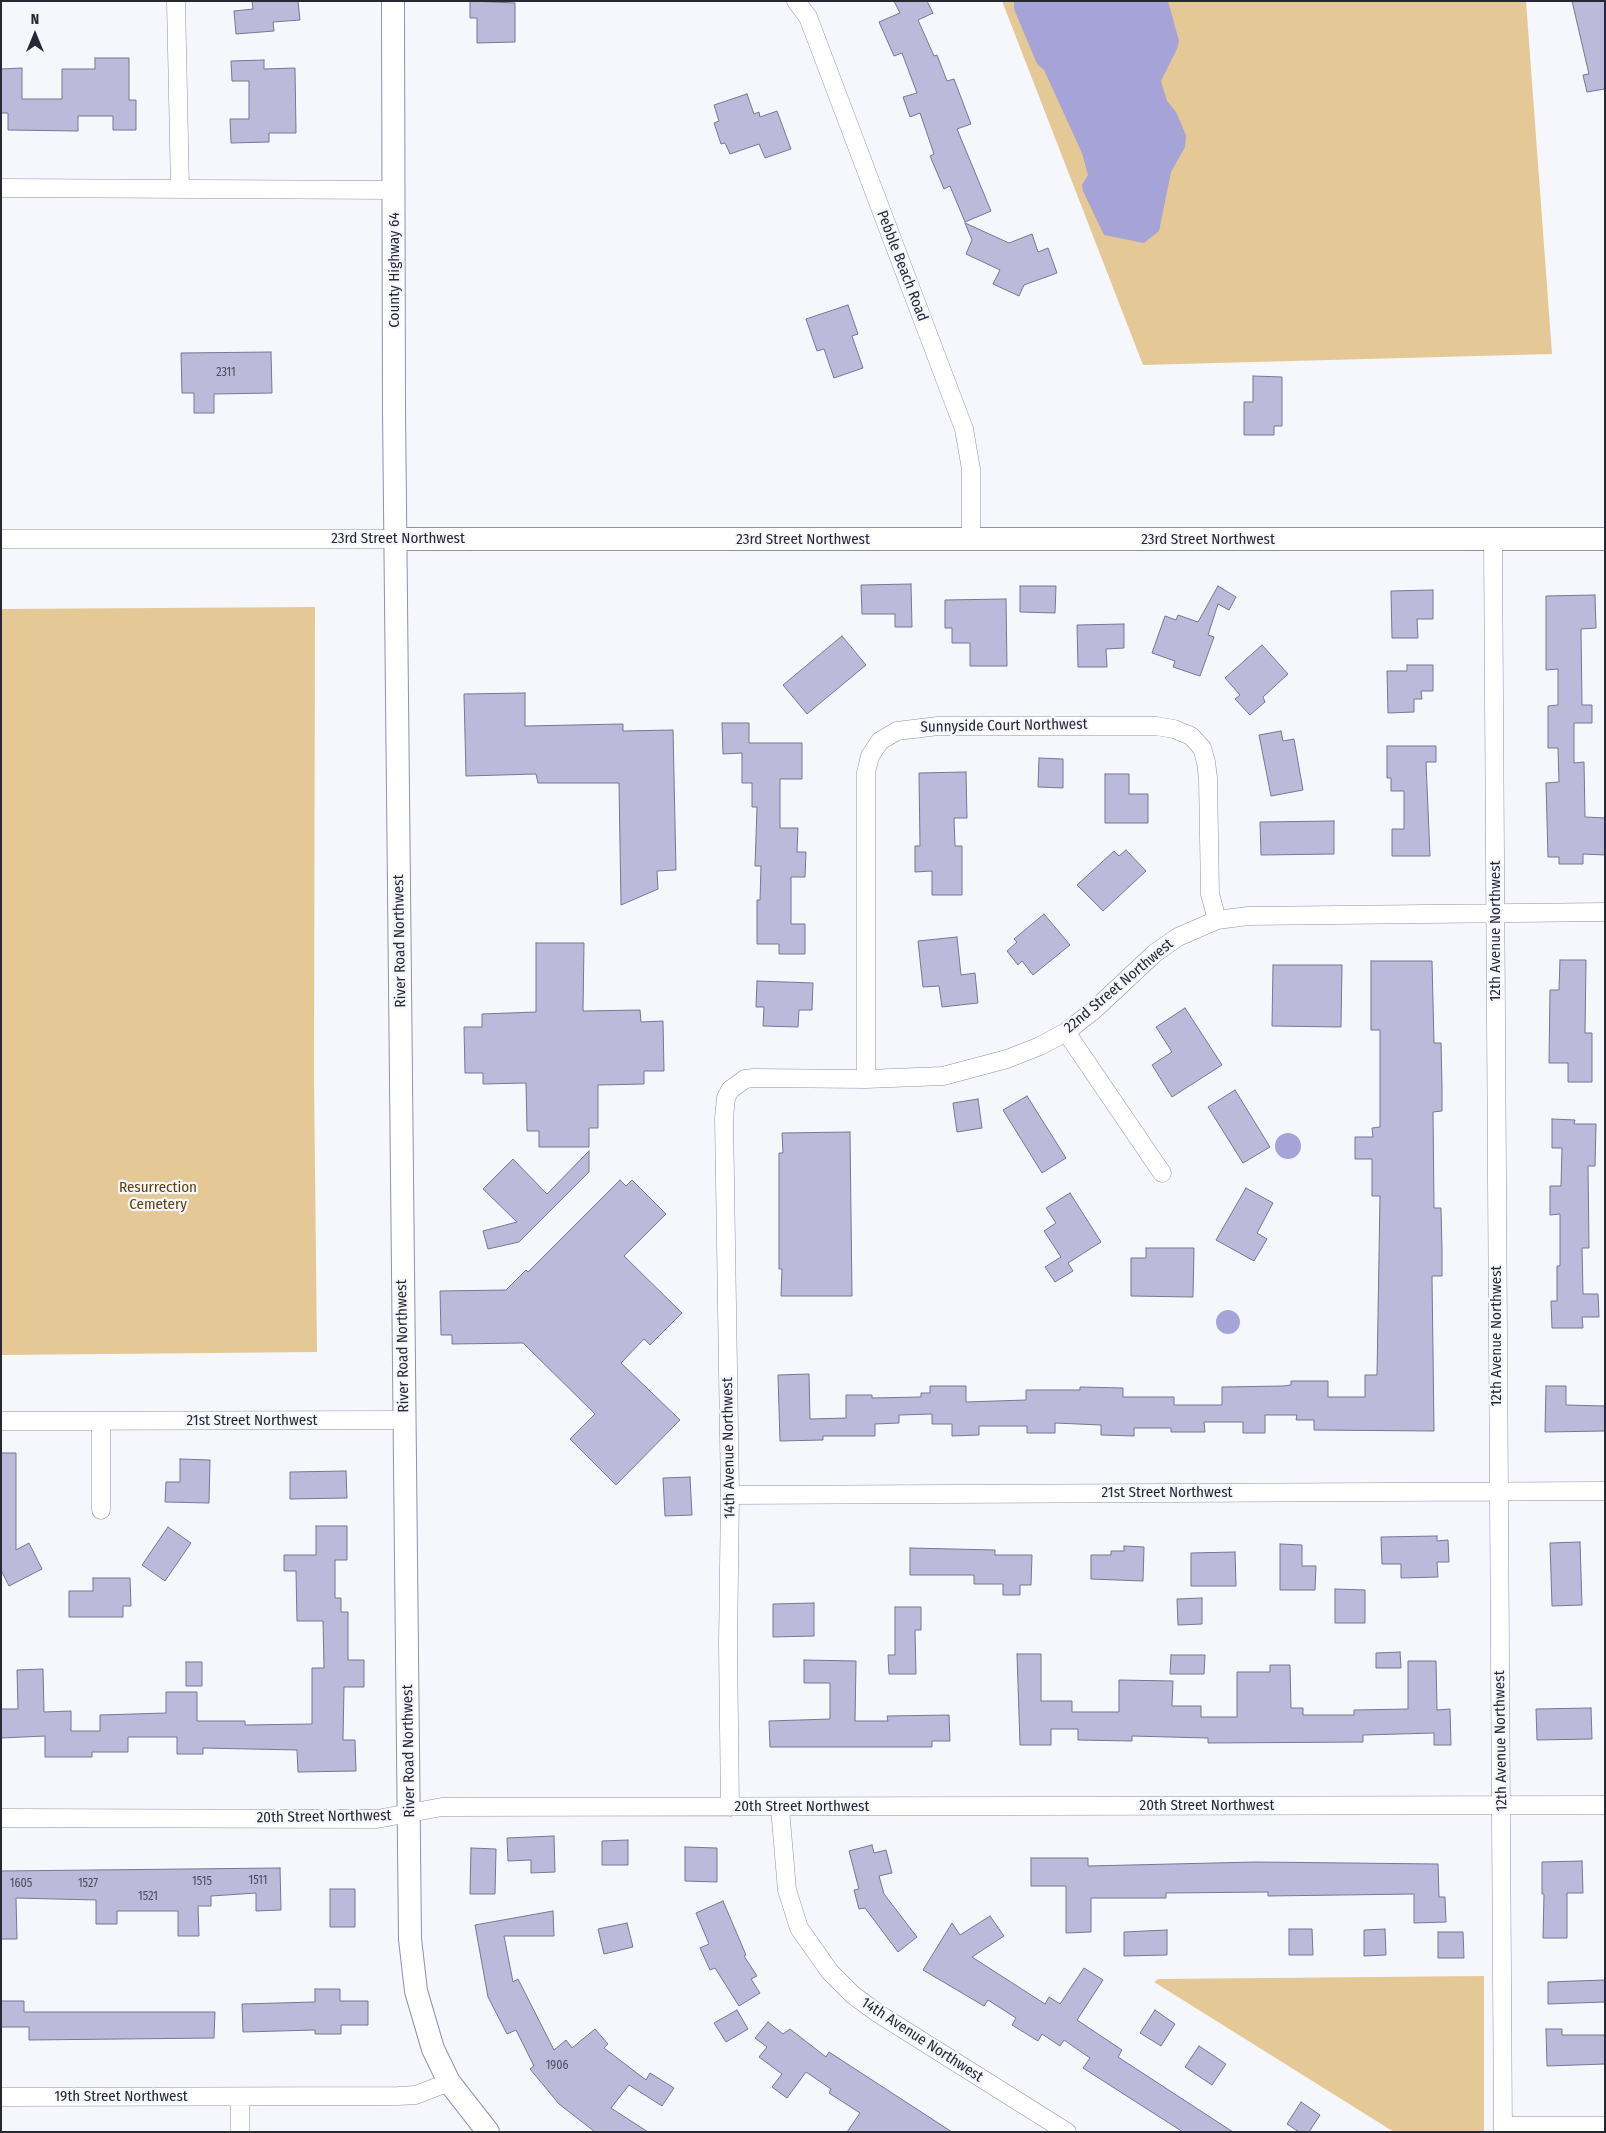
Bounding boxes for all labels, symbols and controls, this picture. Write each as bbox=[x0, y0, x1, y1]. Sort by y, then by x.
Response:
north arrow bbox=[10, 10, 60, 60]
text: N bbox=[31, 11, 39, 28]
street label: Pebble Beach Road bbox=[873, 208, 931, 324]
street label: County Highway 64 bbox=[386, 212, 404, 328]
house number: 2311 bbox=[216, 366, 236, 380]
street label: 23rd Street Northwest bbox=[331, 530, 465, 548]
street label: 23rd Street Northwest bbox=[736, 531, 870, 549]
street label: 23rd Street Northwest bbox=[1141, 531, 1275, 549]
street label: Sunnyside Court Northwest bbox=[920, 716, 1088, 736]
street label: 12th Avenue Northwest bbox=[1487, 861, 1505, 1001]
street label: River Road Northwest bbox=[390, 874, 410, 1008]
street label: 22nd Street Northwest bbox=[1061, 935, 1177, 1037]
park label: Resurrection Cemetery bbox=[119, 1179, 197, 1214]
street label: 12th Avenue Northwest bbox=[1488, 1266, 1506, 1406]
street label: River Road Northwest bbox=[393, 1279, 413, 1413]
street label: 14th Avenue Northwest bbox=[719, 1377, 739, 1519]
street label: 21st Street Northwest bbox=[187, 1412, 317, 1430]
street label: 21st Street Northwest bbox=[1102, 1484, 1232, 1502]
street label: 12th Avenue Northwest bbox=[1491, 1670, 1511, 1812]
street label: River Road Northwest bbox=[399, 1684, 419, 1818]
street label: 20th Street Northwest bbox=[1140, 1797, 1274, 1815]
street label: 20th Street Northwest bbox=[735, 1798, 869, 1816]
street label: 20th Street Northwest bbox=[256, 1807, 392, 1827]
house number: 1511 bbox=[249, 1874, 267, 1888]
house number: 1515 bbox=[192, 1875, 212, 1889]
house number: 1605 bbox=[10, 1877, 32, 1891]
house number: 1527 bbox=[78, 1877, 98, 1891]
house number: 1521 bbox=[138, 1890, 158, 1904]
street label: 14th Avenue Northwest bbox=[858, 1994, 986, 2086]
house number: 1906 bbox=[546, 2059, 568, 2073]
street label: 19th Street Northwest bbox=[54, 2088, 188, 2106]

